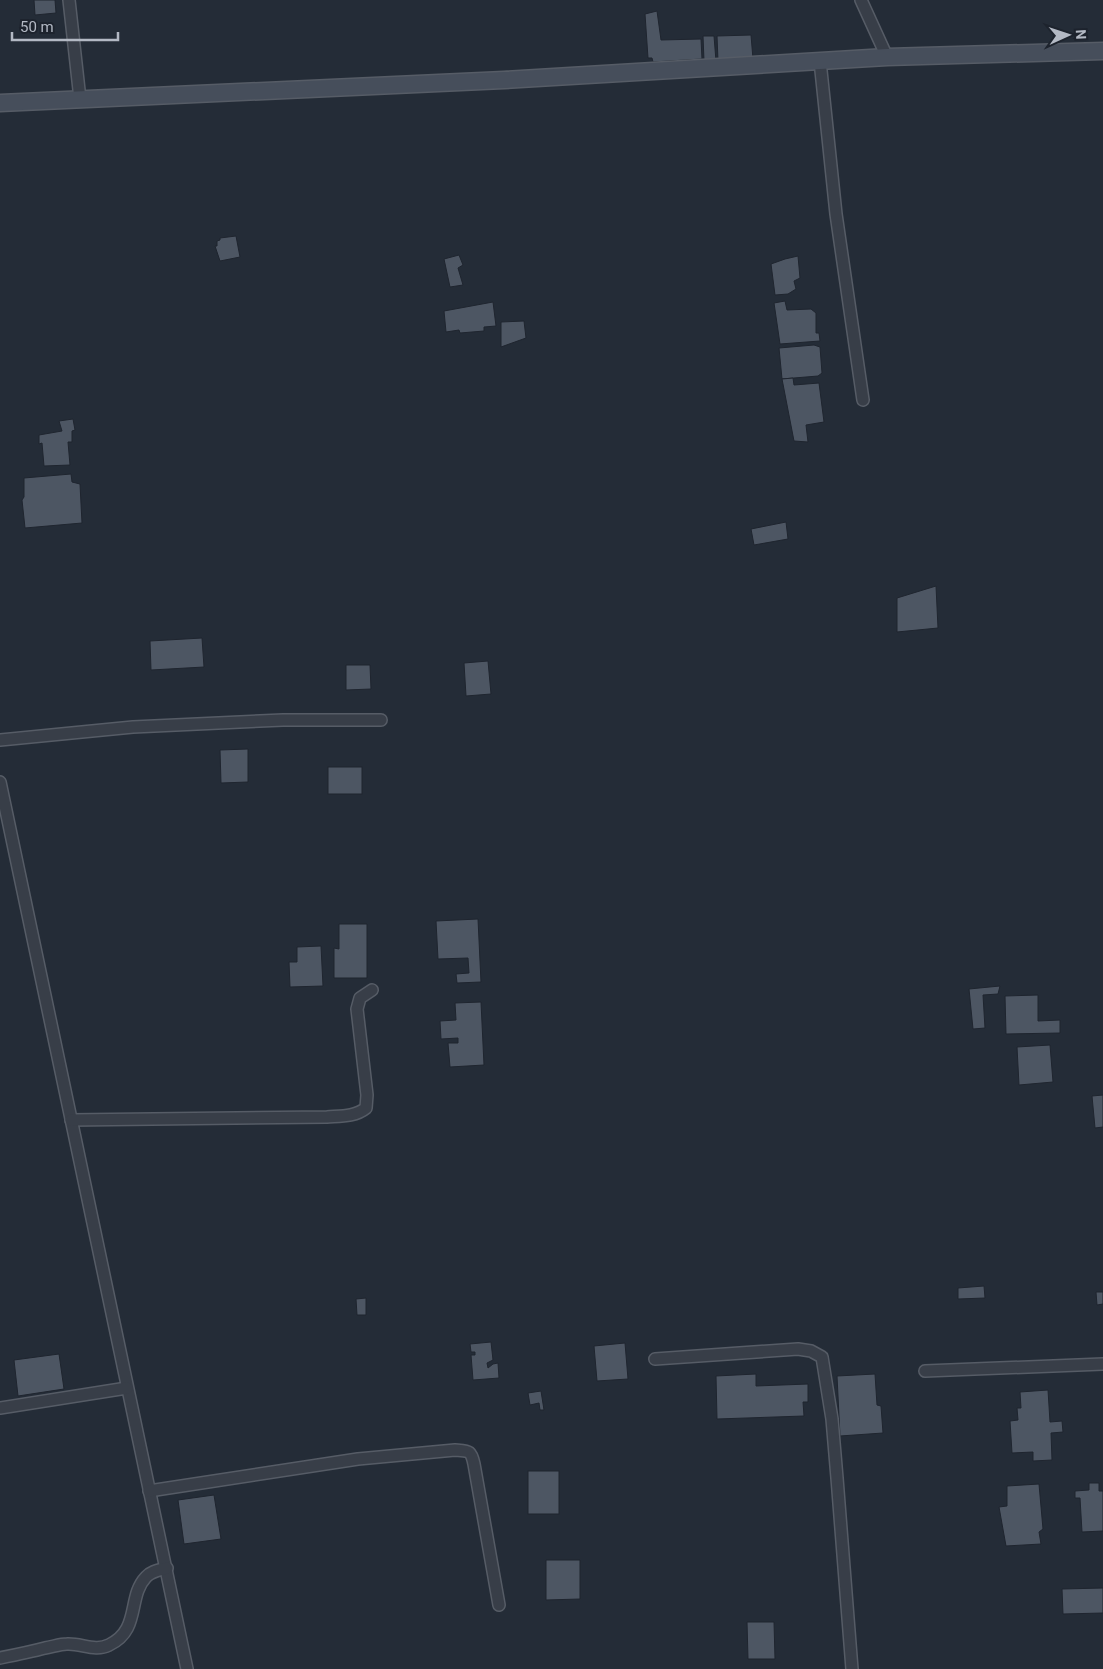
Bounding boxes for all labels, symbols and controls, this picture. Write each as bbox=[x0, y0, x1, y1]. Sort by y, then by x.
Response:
scale bar bbox=[12, 10, 119, 42]
north arrow bbox=[1043, 10, 1093, 60]
text: 50 m bbox=[20, 18, 54, 36]
text: N bbox=[1073, 29, 1089, 40]

